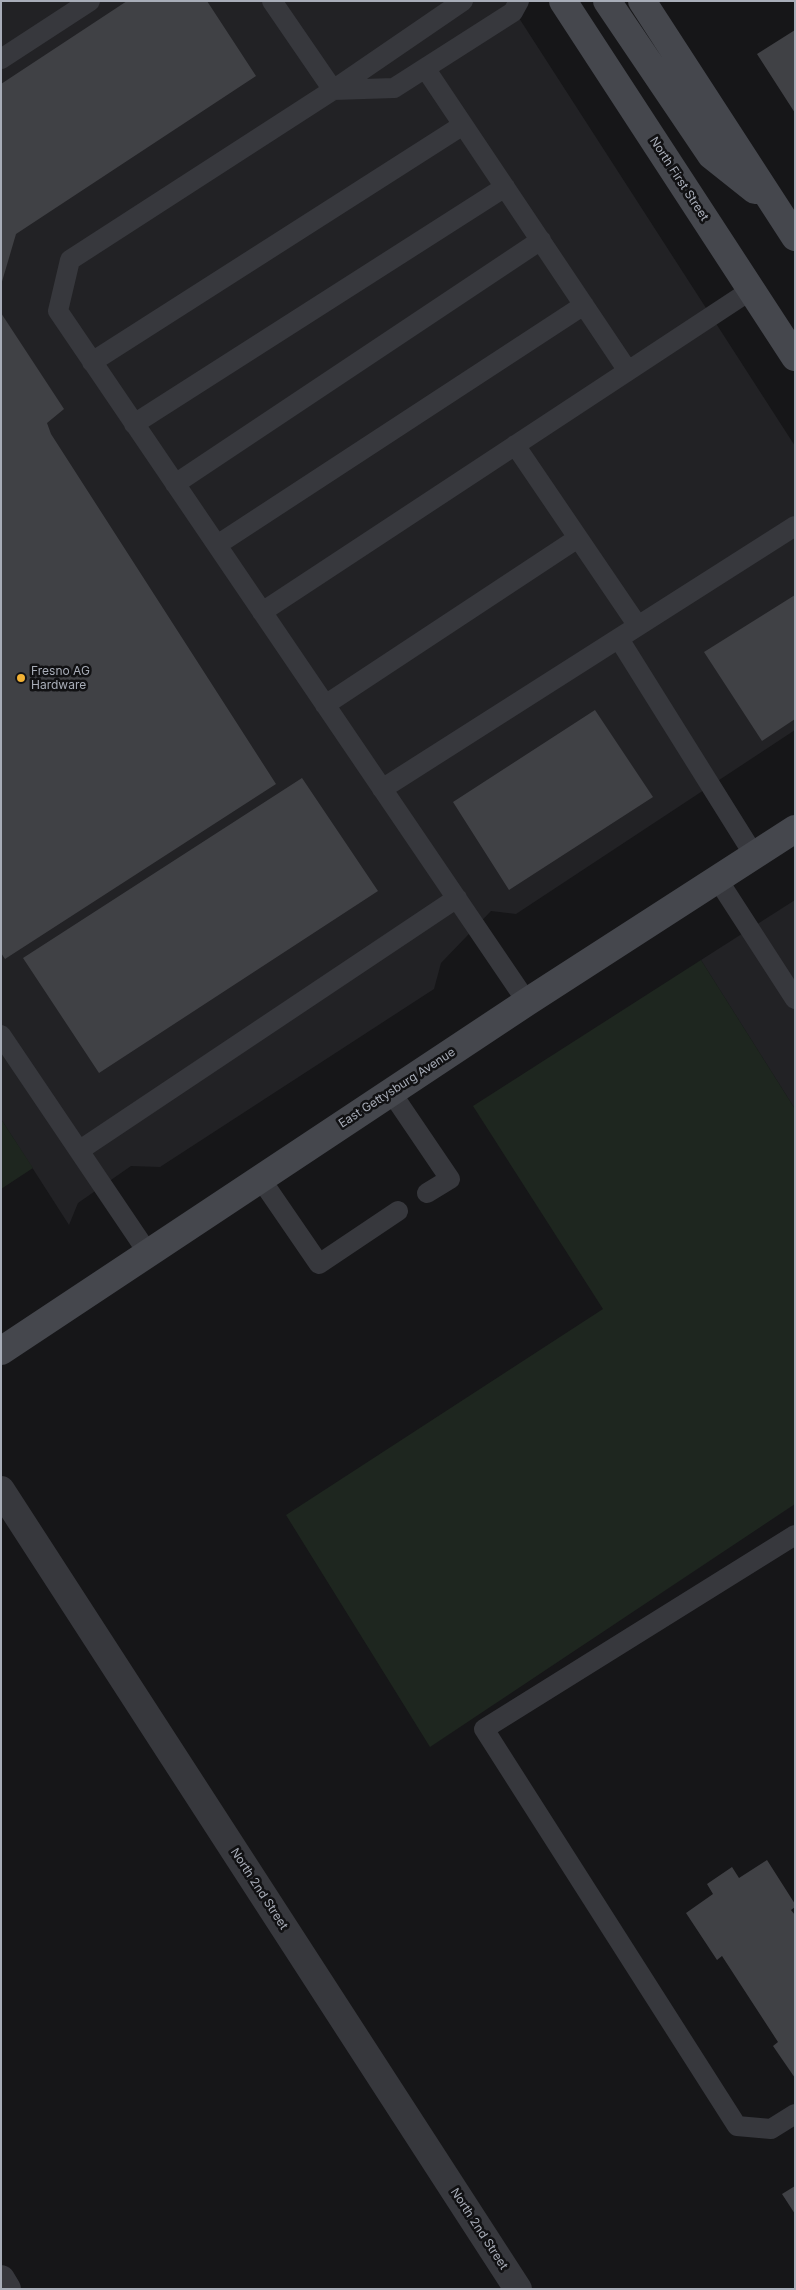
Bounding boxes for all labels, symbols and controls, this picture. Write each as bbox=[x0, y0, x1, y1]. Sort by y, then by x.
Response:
street label: North First Street bbox=[646, 134, 712, 224]
place label: Fresno AG Hardware bbox=[31, 664, 90, 692]
marker: Fresno AG Hardware bbox=[15, 672, 27, 684]
street label: East Gettysburg Avenue bbox=[336, 1045, 458, 1131]
street label: North 2nd Street bbox=[227, 1846, 291, 1932]
street label: North 2nd Street bbox=[447, 2186, 511, 2272]

